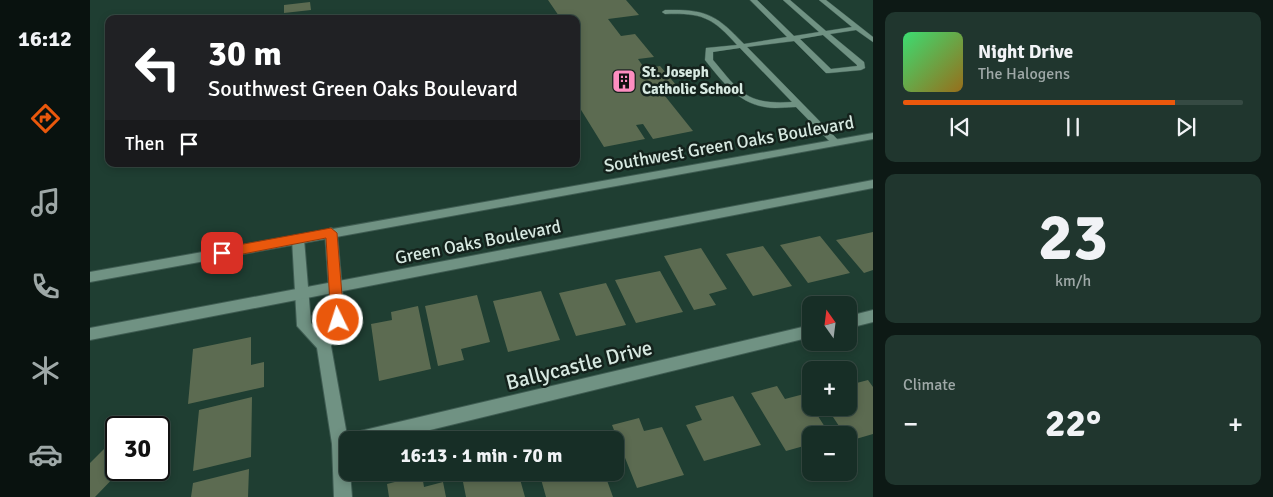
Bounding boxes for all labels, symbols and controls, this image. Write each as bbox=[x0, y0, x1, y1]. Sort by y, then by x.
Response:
text: 16:12 bbox=[18, 25, 72, 52]
text: 30 m bbox=[208, 32, 282, 75]
icon: left bbox=[125, 35, 190, 100]
text: Night Drive bbox=[978, 40, 1073, 64]
place label: St. Joseph Catholic School bbox=[642, 63, 744, 98]
text: The Halogens bbox=[978, 64, 1070, 84]
building icon: St. Joseph Catholic School bbox=[611, 68, 637, 94]
text: Southwest Green Oaks Boulevard bbox=[208, 75, 518, 102]
icon: directions bbox=[28, 101, 63, 136]
street label: Southwest Green Oaks Boulevard bbox=[602, 111, 856, 177]
icon: previous bbox=[946, 113, 974, 141]
icon: pause bbox=[1059, 113, 1087, 141]
icon: next bbox=[1172, 113, 1200, 141]
icon: arrive bbox=[175, 130, 203, 158]
text: Then bbox=[125, 132, 165, 156]
icon: music bbox=[28, 185, 63, 220]
text: 23 bbox=[1038, 198, 1108, 278]
street label: Green Oaks Boulevard bbox=[393, 215, 563, 269]
pin bbox=[201, 232, 243, 274]
icon: arrive bbox=[208, 239, 236, 267]
icon: phone bbox=[28, 269, 63, 304]
text: km/h bbox=[1055, 271, 1091, 291]
position arrow bbox=[311, 293, 363, 345]
north arrow bbox=[802, 296, 858, 351]
map controls bbox=[802, 296, 857, 481]
street label: Ballycastle Drive bbox=[503, 334, 655, 396]
icon: climate bbox=[28, 353, 63, 388]
button: + bbox=[802, 361, 857, 416]
text: Climate bbox=[903, 375, 956, 395]
text: 22° bbox=[1045, 400, 1101, 447]
text: − bbox=[903, 407, 918, 441]
text: + bbox=[1228, 407, 1243, 441]
speed limit sign: 30 bbox=[105, 416, 170, 481]
button: − bbox=[802, 426, 857, 481]
icon: car bbox=[28, 437, 63, 472]
text: 16:13 · 1 min · 70 m bbox=[401, 444, 562, 468]

